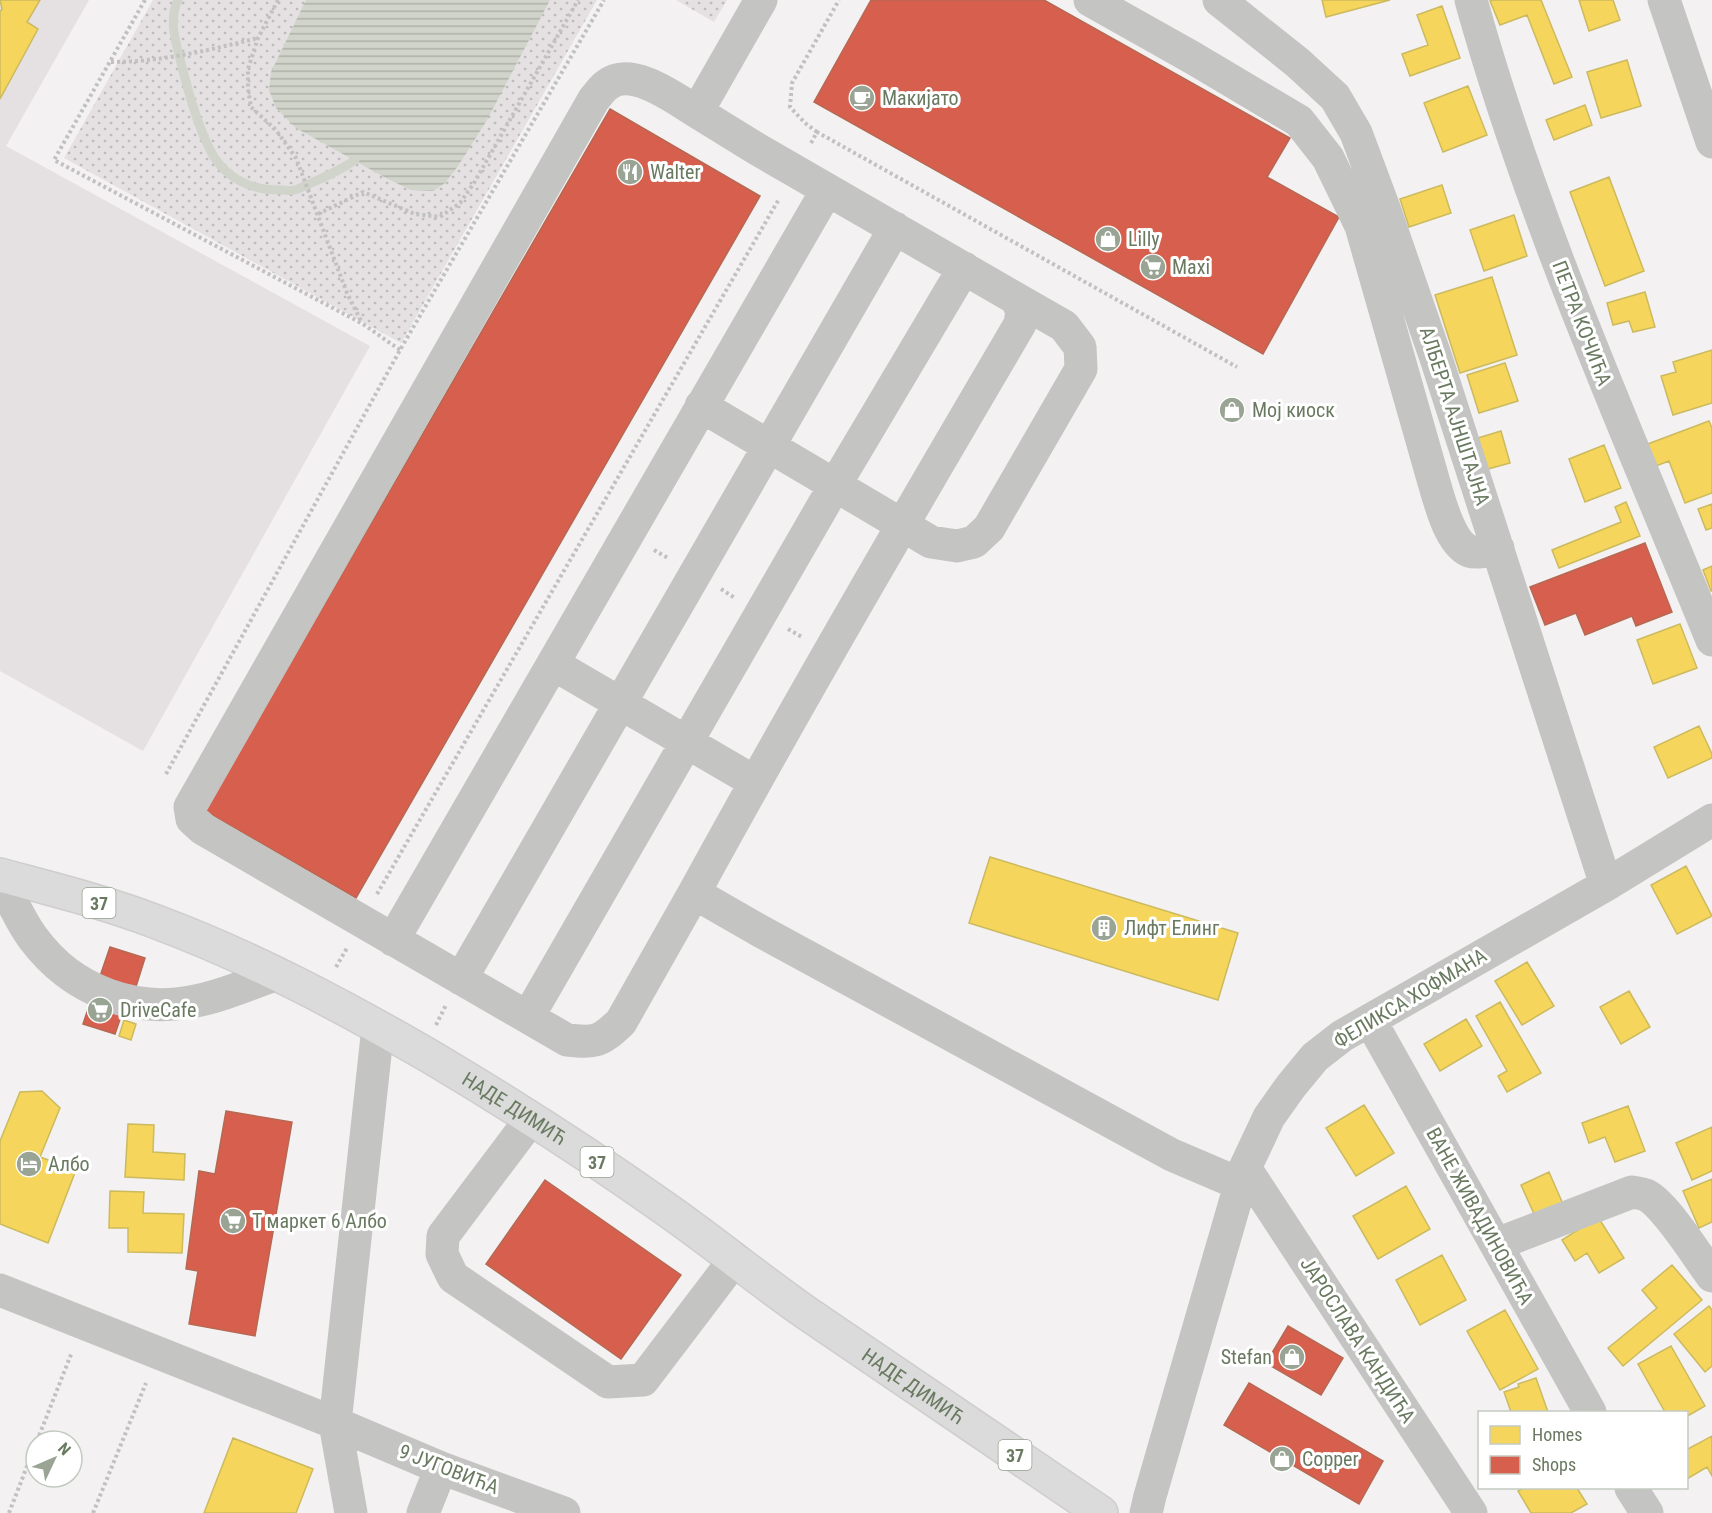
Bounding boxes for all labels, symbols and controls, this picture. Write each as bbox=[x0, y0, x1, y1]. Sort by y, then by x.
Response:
cafe icon: Макијато bbox=[847, 83, 877, 113]
place label: Макијато bbox=[882, 86, 959, 110]
restaurant icon: Walter bbox=[615, 157, 645, 187]
place label: Walter bbox=[650, 160, 700, 184]
shop icon: Lilly bbox=[1093, 224, 1123, 254]
place label: Lilly bbox=[1128, 227, 1160, 251]
supermarket icon: Maxi bbox=[1138, 252, 1168, 282]
place label: Maxi bbox=[1172, 255, 1210, 279]
street label: ПЕТРА КОЧИЋА bbox=[1547, 257, 1617, 389]
street label: АЛБЕРТА АЈНШТАЈНА bbox=[1415, 324, 1495, 509]
shop icon: Мој киоск bbox=[1217, 395, 1247, 425]
place label: Мој киоск bbox=[1252, 398, 1335, 422]
road number: 37 bbox=[82, 888, 116, 918]
building icon: Лифт Елинг bbox=[1089, 913, 1119, 943]
place label: Лифт Елинг bbox=[1124, 916, 1220, 940]
street label: ФЕЛИКСА ХОФМАНА bbox=[1329, 943, 1491, 1053]
supermarket icon: DriveCafe bbox=[85, 995, 115, 1025]
place label: DriveCafe bbox=[120, 998, 196, 1022]
street label: НАДЕ ДИМИЋ bbox=[458, 1067, 571, 1150]
street label: ВАНЕ ЖИВАДИНОВИЋА bbox=[1421, 1123, 1539, 1309]
road number: 37 bbox=[580, 1147, 614, 1177]
hotel icon: Албо bbox=[14, 1149, 44, 1179]
place label: Албо bbox=[48, 1152, 90, 1176]
supermarket icon: Т маркет 6 Албо bbox=[218, 1206, 248, 1236]
place label: Т маркет 6 Албо bbox=[252, 1209, 387, 1233]
street label: ЈАРОСЛАВА КАНДИЋА bbox=[1295, 1253, 1421, 1428]
shop icon: Stefan bbox=[1277, 1342, 1307, 1372]
street label: НАДЕ ДИМИЋ bbox=[857, 1343, 969, 1430]
place label: Stefan bbox=[1221, 1345, 1272, 1369]
legend bbox=[1478, 1411, 1688, 1489]
text: Homes bbox=[1532, 1424, 1582, 1445]
north arrow bbox=[24, 1429, 84, 1489]
text: N bbox=[54, 1439, 75, 1459]
street label: 9 ЈУГОВИЋА bbox=[396, 1439, 503, 1499]
road number: 37 bbox=[998, 1440, 1032, 1470]
shop icon: Copper bbox=[1267, 1444, 1297, 1474]
place label: Copper bbox=[1302, 1447, 1359, 1471]
text: Shops bbox=[1532, 1454, 1576, 1475]

